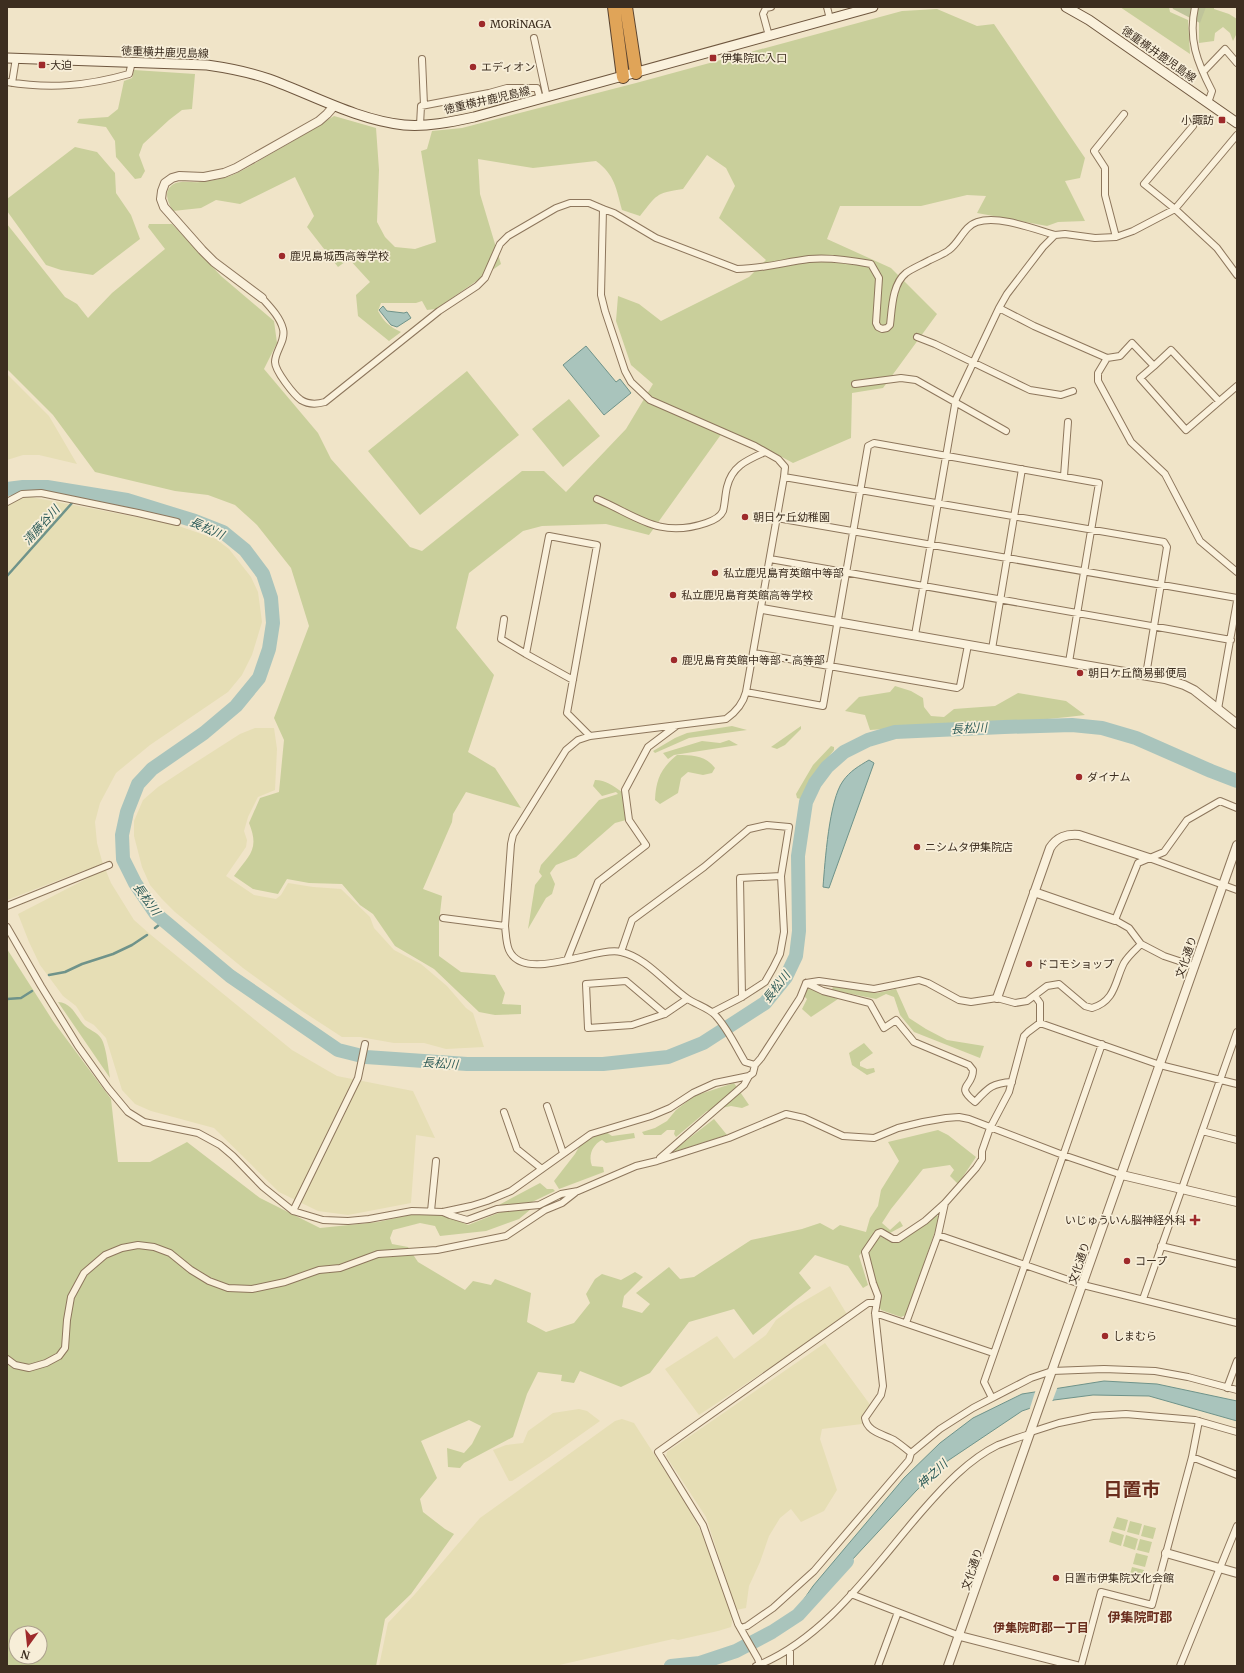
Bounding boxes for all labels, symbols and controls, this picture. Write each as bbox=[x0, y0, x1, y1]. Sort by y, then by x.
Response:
place label: MORiNAGA bbox=[490, 17, 552, 31]
marker: MORiNAGA bbox=[477, 19, 487, 29]
street label: 徳重横井鹿児島線 bbox=[1119, 23, 1199, 85]
street label: 徳重横井鹿児島線 bbox=[121, 43, 209, 61]
place label: 伊集院IC入口 bbox=[721, 51, 787, 65]
marker: 伊集院IC入口 bbox=[708, 53, 718, 63]
place label: 大迫 bbox=[50, 58, 72, 72]
marker: 大迫 bbox=[37, 60, 47, 70]
place label: エディオン bbox=[481, 60, 535, 74]
marker: エディオン bbox=[468, 62, 478, 72]
street label: 徳重横井鹿児島線 bbox=[443, 83, 531, 117]
place label: 小諏訪 bbox=[1181, 113, 1214, 127]
marker: 小諏訪 bbox=[1217, 115, 1227, 125]
place label: 鹿児島城西高等学校 bbox=[290, 249, 389, 263]
marker: 鹿児島城西高等学校 bbox=[277, 251, 287, 261]
water label: 清藤谷川 bbox=[19, 501, 64, 548]
place label: 朝日ケ丘幼稚園 bbox=[753, 510, 830, 524]
marker: 朝日ケ丘幼稚園 bbox=[740, 512, 750, 522]
water label: 長松川 bbox=[187, 514, 228, 543]
place label: 私立鹿児島育英館中等部 bbox=[723, 566, 844, 580]
marker: 私立鹿児島育英館中等部 bbox=[710, 568, 720, 578]
place label: 私立鹿児島育英館高等学校 bbox=[681, 588, 813, 602]
marker: 私立鹿児島育英館高等学校 bbox=[668, 590, 678, 600]
place label: 鹿児島育英館中等部・高等部 bbox=[682, 653, 825, 667]
marker: 鹿児島育英館中等部・高等部 bbox=[669, 655, 679, 665]
place label: 朝日ケ丘簡易郵便局 bbox=[1088, 666, 1187, 680]
marker: 朝日ケ丘簡易郵便局 bbox=[1075, 668, 1085, 678]
water label: 長松川 bbox=[951, 719, 989, 736]
place label: ダイナム bbox=[1087, 770, 1130, 784]
marker: ダイナム bbox=[1074, 772, 1084, 782]
place label: ニシムタ伊集院店 bbox=[925, 840, 1013, 854]
marker: ニシムタ伊集院店 bbox=[912, 842, 922, 852]
water label: 長松川 bbox=[130, 880, 165, 920]
street label: 文化通り bbox=[1172, 934, 1200, 980]
place label: ドコモショップ bbox=[1037, 957, 1114, 971]
marker: ドコモショップ bbox=[1024, 959, 1034, 969]
water label: 長松川 bbox=[759, 967, 794, 1006]
water label: 長松川 bbox=[422, 1054, 460, 1072]
place label: いじゅういん脳神経外科 bbox=[1065, 1213, 1186, 1227]
marker: いじゅういん脳神経外科 bbox=[1189, 1214, 1201, 1226]
street label: 文化通り bbox=[1065, 1240, 1093, 1286]
place label: コープ bbox=[1135, 1254, 1167, 1268]
marker: コープ bbox=[1122, 1256, 1132, 1266]
place label: しまむら bbox=[1113, 1329, 1157, 1343]
marker: しまむら bbox=[1100, 1331, 1110, 1341]
water label: 神之川 bbox=[914, 1455, 952, 1492]
district label: 日置市 bbox=[1103, 1477, 1161, 1501]
street label: 文化通り bbox=[958, 1546, 986, 1592]
place label: 日置市伊集院文化会館 bbox=[1064, 1571, 1174, 1585]
marker: 日置市伊集院文化会館 bbox=[1051, 1573, 1061, 1583]
district label: 伊集院町郡 bbox=[1107, 1609, 1173, 1626]
district label: 伊集院町郡一丁目 bbox=[993, 1620, 1089, 1635]
north arrow bbox=[8, 1625, 48, 1665]
text: N bbox=[19, 1647, 31, 1663]

